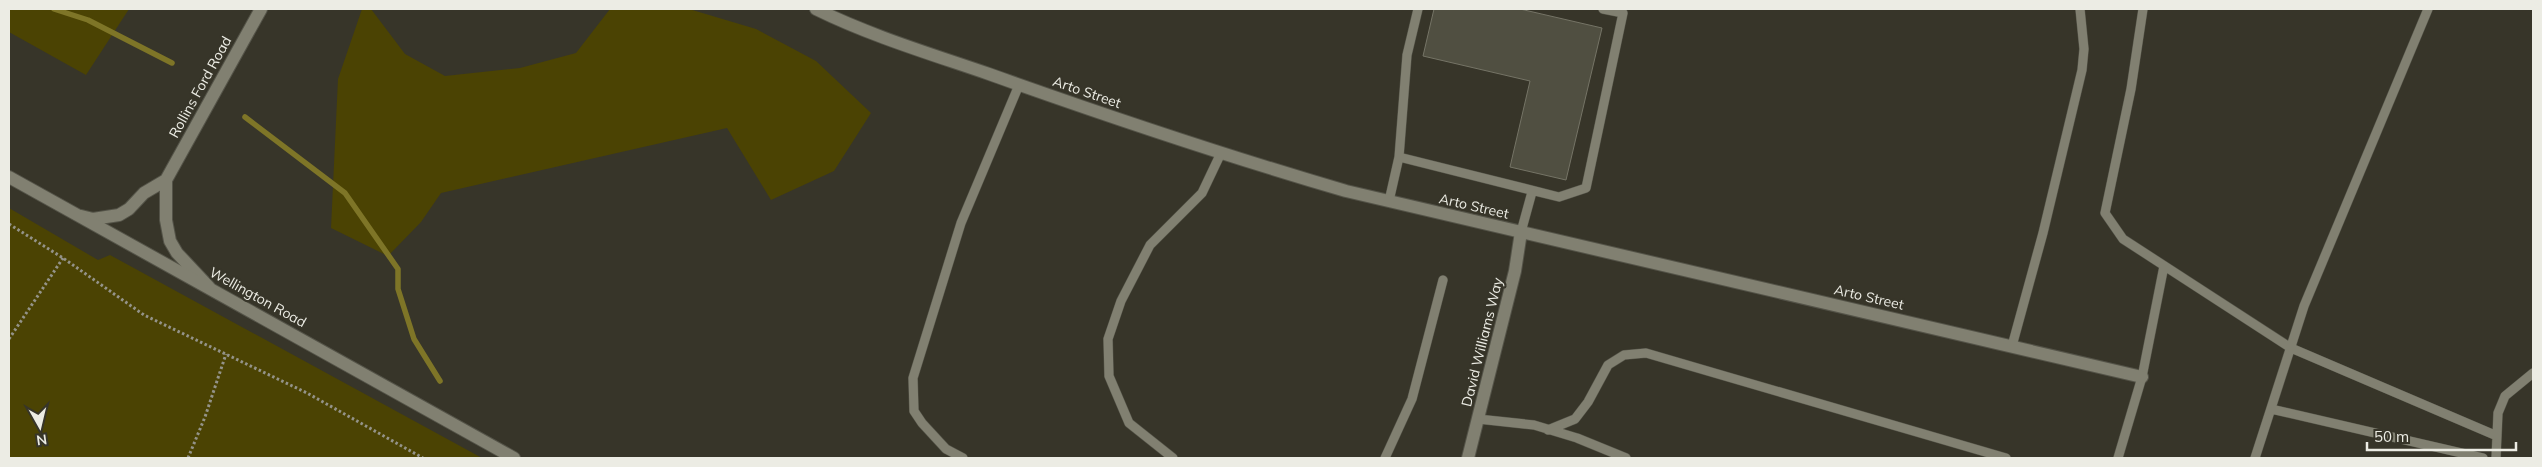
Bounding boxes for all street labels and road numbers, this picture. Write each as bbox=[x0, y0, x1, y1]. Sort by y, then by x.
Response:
street label: Rollins Ford Road bbox=[165, 33, 235, 141]
street label: Arto Street bbox=[1051, 72, 1124, 112]
street label: Arto Street bbox=[1437, 189, 1511, 223]
street label: Wellington Road bbox=[206, 263, 310, 331]
street label: David Williams Way bbox=[1457, 275, 1507, 408]
street label: Arto Street bbox=[1832, 280, 1906, 314]

